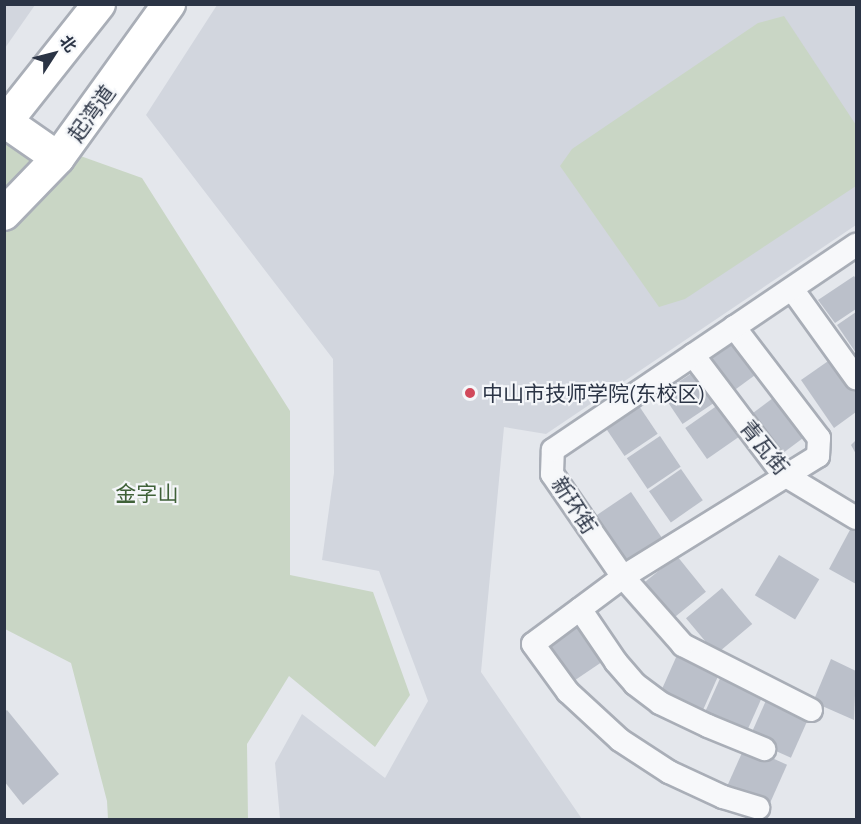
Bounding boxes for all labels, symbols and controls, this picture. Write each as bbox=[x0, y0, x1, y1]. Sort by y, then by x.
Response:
north arrow bbox=[24, 24, 84, 84]
text: 北 bbox=[57, 32, 81, 55]
street label: 起湾道 bbox=[62, 80, 120, 146]
place label: 中山市技师学院(东校区) bbox=[482, 380, 705, 406]
marker: 中山市技师学院(东校区) bbox=[463, 386, 477, 400]
street label: 青瓦街 bbox=[735, 415, 795, 479]
street label: 新环街 bbox=[547, 472, 603, 538]
park label: 金字山 bbox=[116, 480, 178, 506]

